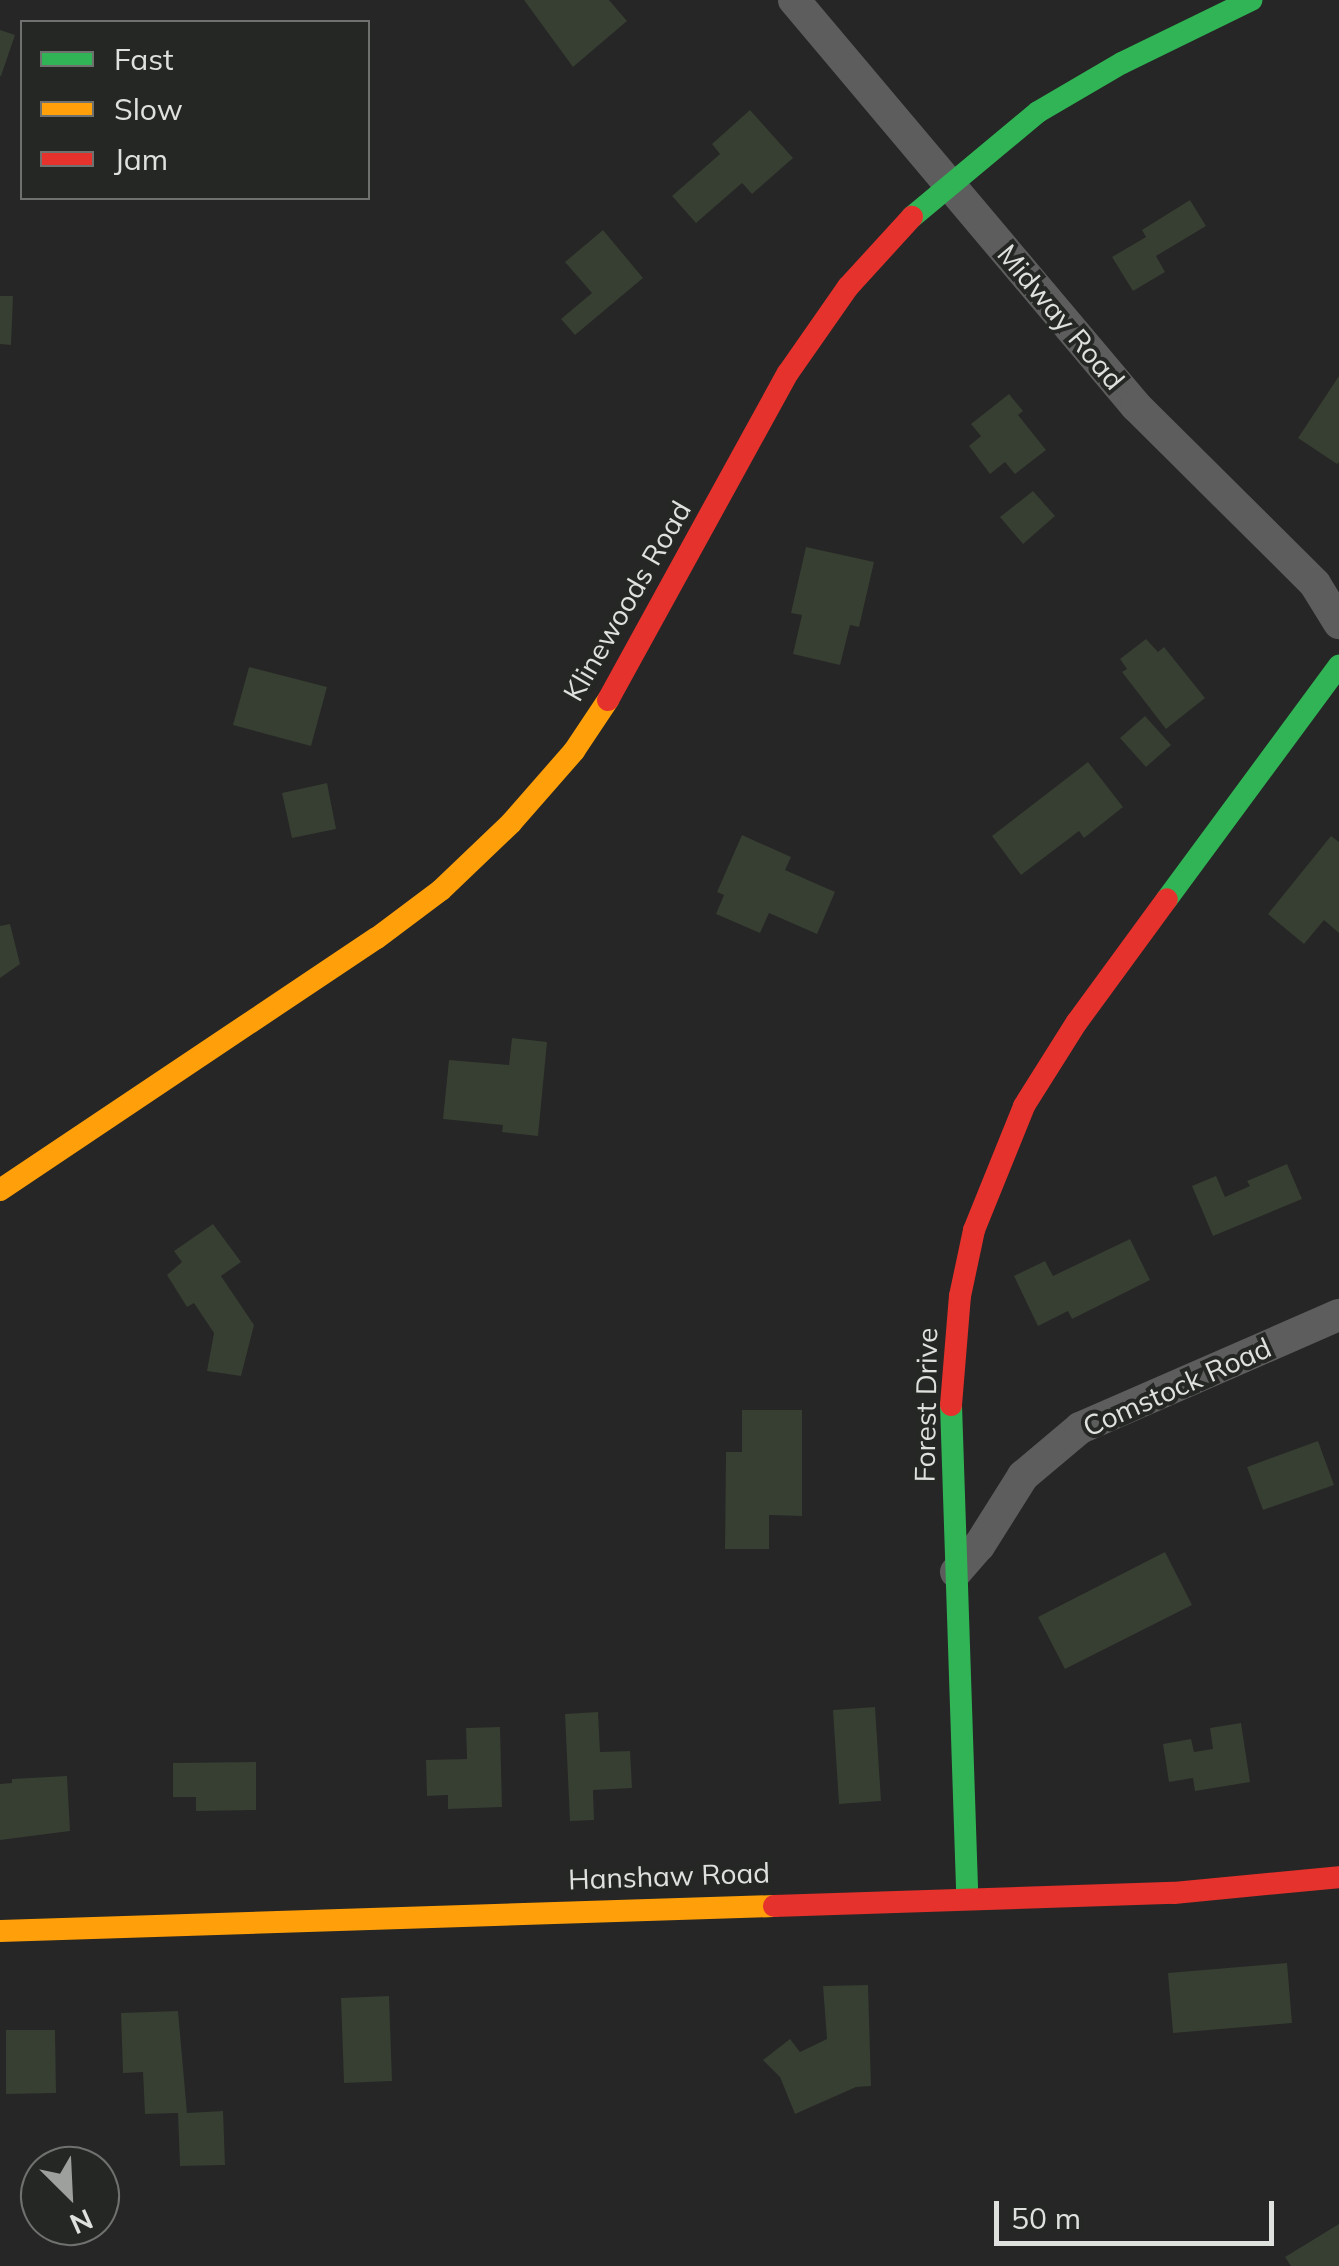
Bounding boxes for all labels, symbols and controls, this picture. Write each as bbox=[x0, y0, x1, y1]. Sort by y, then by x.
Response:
legend bbox=[20, 20, 370, 200]
text: Fast bbox=[114, 40, 174, 78]
text: Slow bbox=[114, 90, 183, 128]
text: Jam bbox=[114, 140, 168, 178]
street label: Midway Road bbox=[991, 238, 1131, 396]
street label: Klinewoods Road bbox=[556, 495, 698, 707]
street label: Forest Drive bbox=[908, 1327, 944, 1483]
street label: Comstock Road bbox=[1078, 1330, 1276, 1444]
street label: Hanshaw Road bbox=[568, 1856, 770, 1896]
north arrow bbox=[20, 2146, 120, 2246]
scale bar bbox=[999, 2181, 1279, 2243]
text: 50 m bbox=[1011, 2199, 1081, 2237]
text: N bbox=[65, 2202, 98, 2242]

